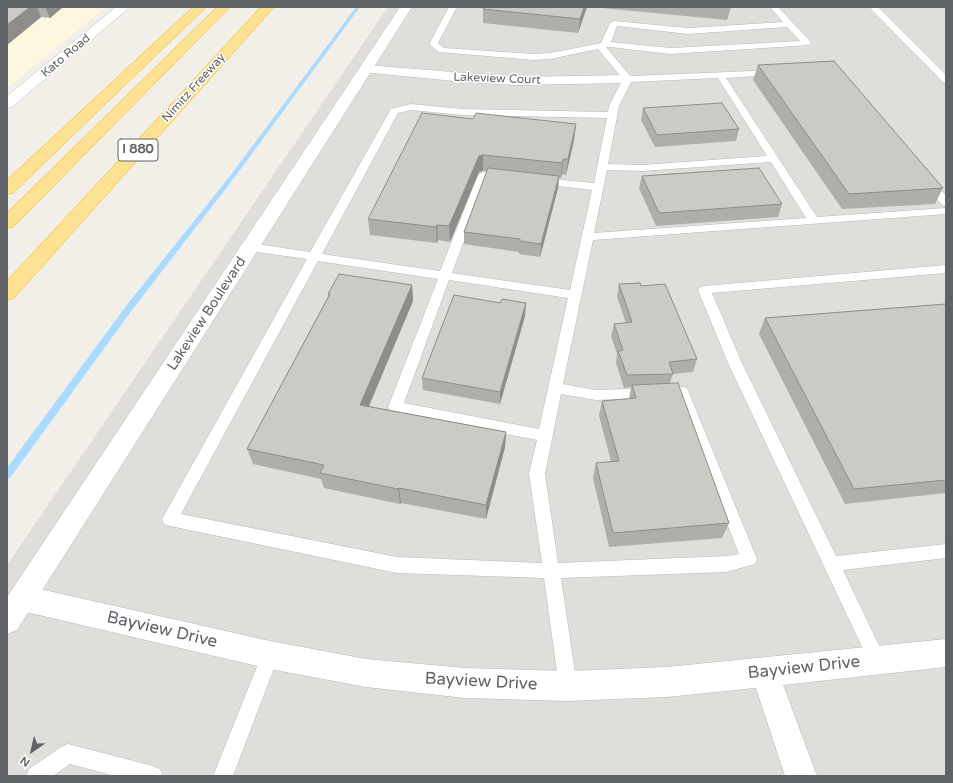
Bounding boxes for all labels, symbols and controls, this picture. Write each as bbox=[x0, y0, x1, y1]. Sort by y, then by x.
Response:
street label: Kato Road bbox=[39, 31, 93, 81]
street label: Nimitz Freeway bbox=[159, 51, 229, 125]
street label: Lakeview Court bbox=[453, 70, 541, 88]
road number: I 880 bbox=[118, 139, 158, 161]
street label: Lakeview Boulevard bbox=[164, 254, 250, 374]
street label: Bayview Drive bbox=[105, 607, 219, 653]
street label: Bayview Drive bbox=[747, 652, 861, 684]
street label: Bayview Drive bbox=[424, 669, 538, 695]
north arrow bbox=[12, 731, 52, 771]
text: N bbox=[18, 754, 32, 769]

